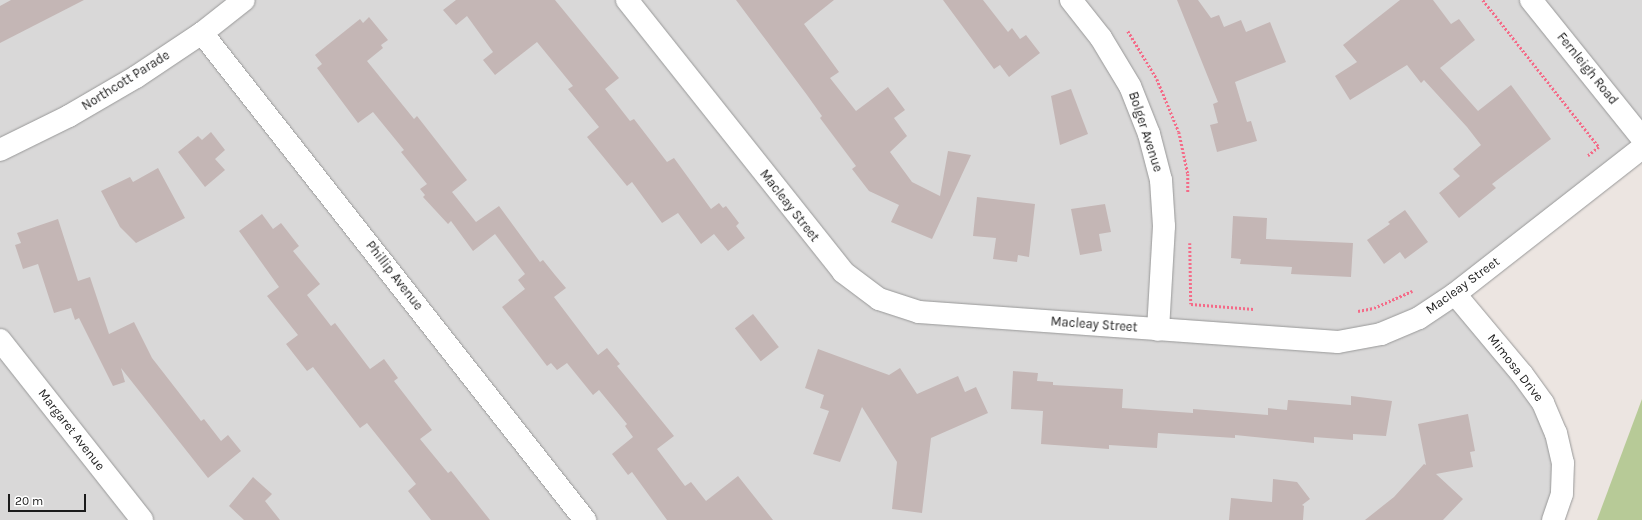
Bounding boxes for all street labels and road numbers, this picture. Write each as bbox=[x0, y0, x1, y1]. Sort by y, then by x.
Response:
street label: Fernleigh Road bbox=[1553, 30, 1621, 108]
street label: Northcott Parade bbox=[79, 48, 173, 114]
street label: Bolger Avenue bbox=[1125, 90, 1165, 174]
street label: Macleay Street bbox=[756, 167, 822, 245]
street label: Phillip Avenue bbox=[362, 238, 426, 314]
street label: Macleay Street bbox=[1423, 254, 1503, 318]
street label: Macleay Street bbox=[1050, 314, 1138, 336]
street label: Mimosa Drive bbox=[1484, 331, 1546, 405]
street label: Margaret Avenue bbox=[34, 386, 108, 474]

